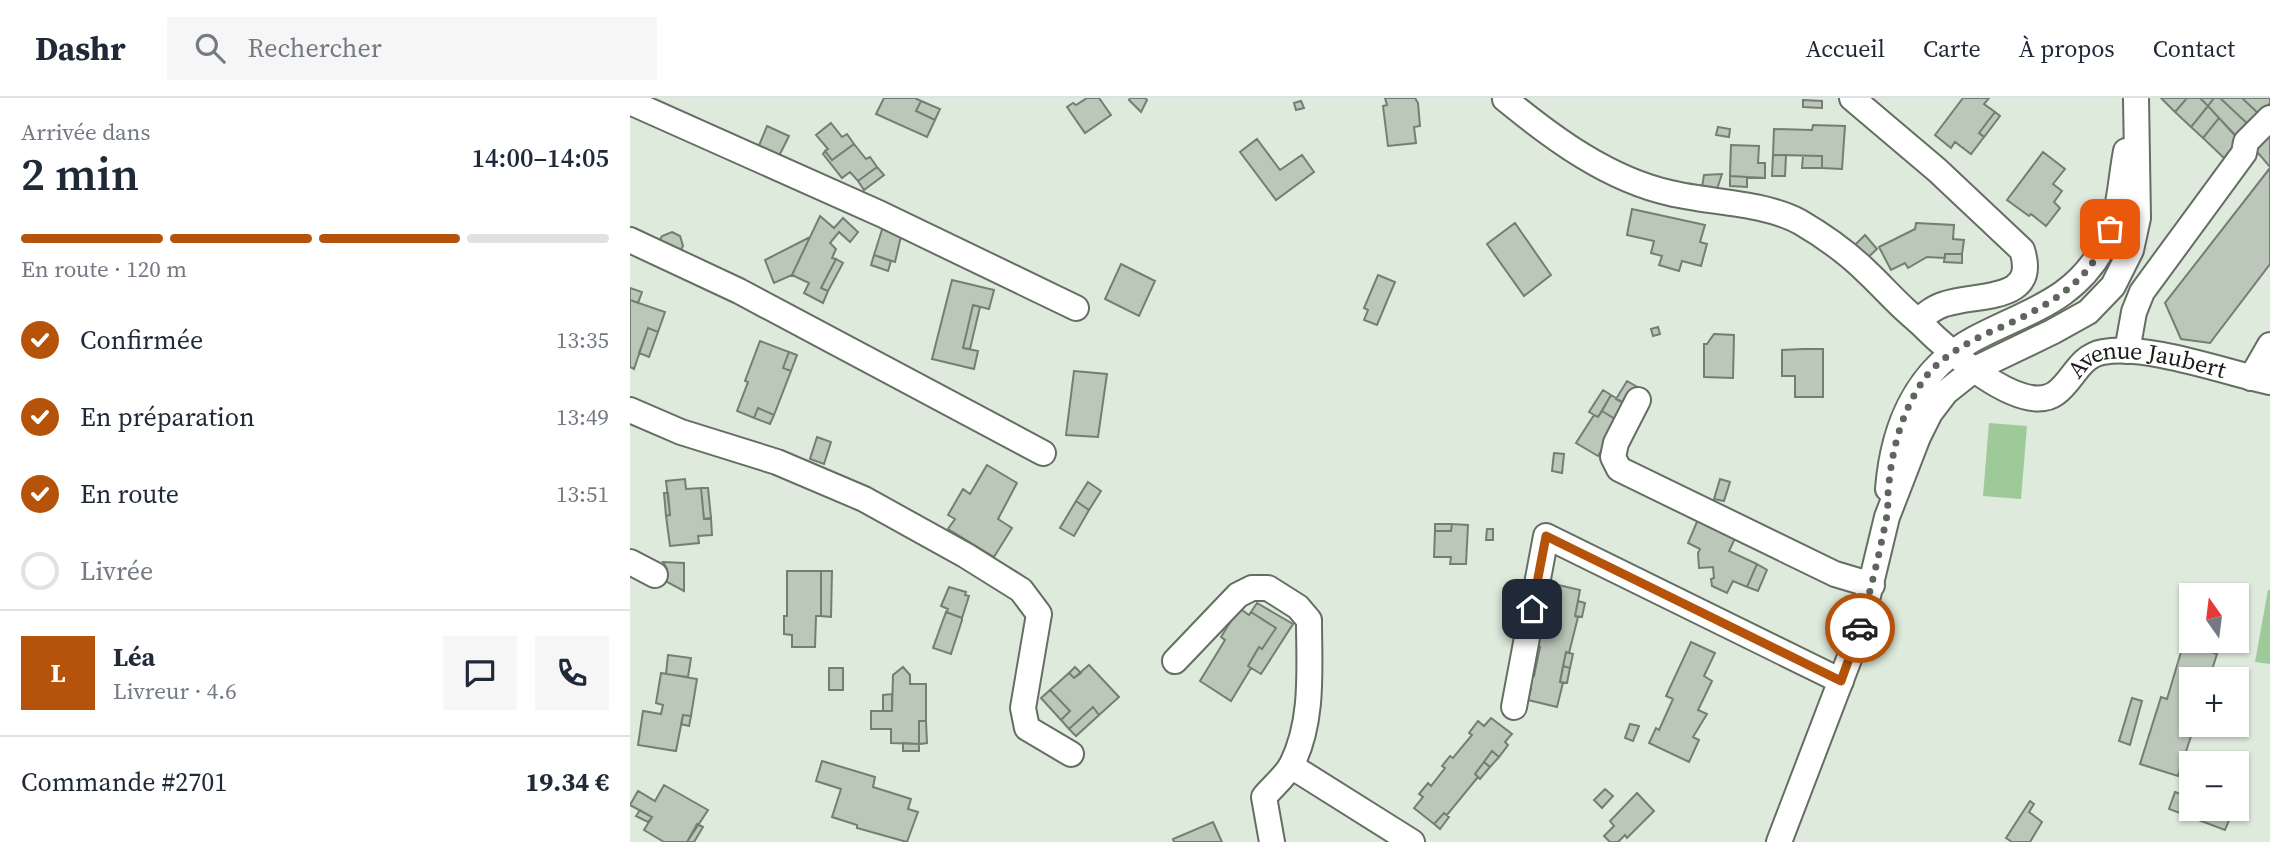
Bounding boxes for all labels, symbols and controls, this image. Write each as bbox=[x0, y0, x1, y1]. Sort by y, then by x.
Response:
search box bbox=[167, 17, 657, 80]
text: Dashr bbox=[35, 26, 125, 71]
icon: search bbox=[191, 29, 229, 67]
text: Rechercher bbox=[247, 30, 382, 66]
text: Accueil bbox=[1806, 32, 1885, 65]
text: Carte bbox=[1923, 32, 1981, 65]
text: À propos bbox=[2019, 32, 2115, 65]
text: Contact bbox=[2153, 32, 2235, 65]
text: Arrivée dans bbox=[21, 116, 151, 148]
text: 14:00–14:05 bbox=[472, 140, 609, 176]
text: 2 min bbox=[21, 142, 139, 205]
pin bbox=[2080, 199, 2140, 259]
icon: bag bbox=[2091, 210, 2129, 248]
text: En route · 120 m bbox=[21, 253, 187, 285]
icon: check bbox=[21, 321, 59, 359]
text: Confirmée bbox=[80, 322, 203, 358]
text: 13:35 bbox=[556, 324, 609, 356]
street label: Avenue Jaubert bbox=[2059, 333, 2230, 386]
icon: check bbox=[21, 398, 59, 436]
text: En préparation bbox=[80, 399, 255, 435]
text: 13:49 bbox=[556, 401, 609, 433]
icon: check bbox=[21, 475, 59, 513]
text: En route bbox=[80, 476, 179, 512]
text: 13:51 bbox=[556, 478, 609, 510]
text: Livrée bbox=[80, 553, 153, 589]
pin bbox=[1502, 579, 1562, 639]
north arrow bbox=[2179, 583, 2249, 653]
map controls bbox=[2179, 583, 2249, 821]
icon: home bbox=[1513, 590, 1551, 628]
courier bbox=[1825, 593, 1895, 663]
icon: car bbox=[1841, 609, 1879, 647]
button: chat bbox=[443, 636, 517, 710]
button: phone bbox=[535, 636, 609, 710]
text: Léa bbox=[113, 639, 155, 675]
text: L bbox=[50, 655, 66, 691]
button: + bbox=[2179, 667, 2249, 737]
text: Livreur · 4.6 bbox=[113, 675, 237, 707]
button: − bbox=[2179, 751, 2249, 821]
text: Commande #2701 bbox=[21, 764, 227, 800]
text: 19.34 € bbox=[525, 764, 609, 800]

